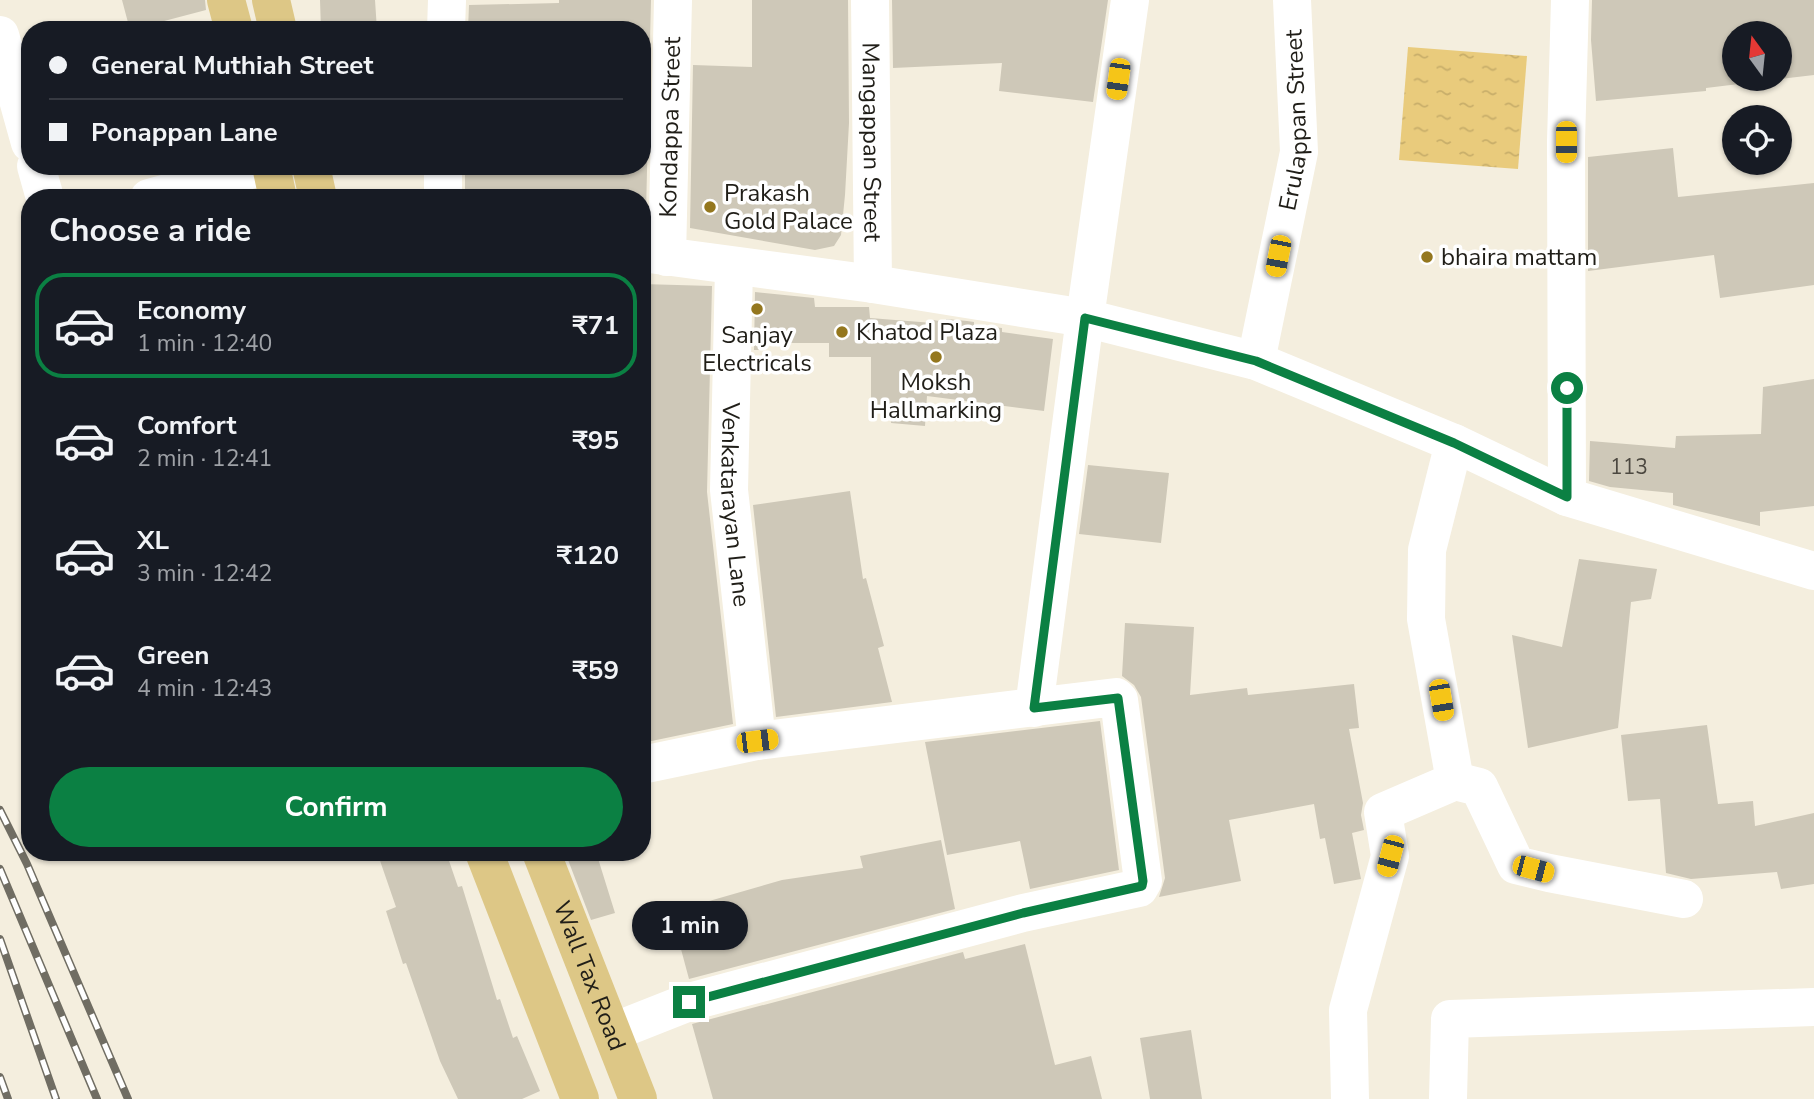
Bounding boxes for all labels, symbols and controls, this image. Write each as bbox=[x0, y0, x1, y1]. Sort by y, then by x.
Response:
north arrow bbox=[1722, 21, 1792, 91]
map controls bbox=[1722, 21, 1792, 175]
street label: Erulappan Street bbox=[1271, 28, 1315, 213]
street label: Kondappa Street bbox=[652, 36, 688, 218]
street label: Mangappan Street bbox=[854, 42, 889, 243]
text: General Muthiah Street bbox=[91, 48, 373, 83]
car bbox=[1105, 57, 1132, 101]
button: locate bbox=[1722, 105, 1792, 175]
text: Ponappan Lane bbox=[91, 115, 278, 150]
car bbox=[1556, 121, 1577, 163]
place label: Prakash Gold Palace bbox=[724, 177, 853, 237]
marker: Prakash Gold Palace bbox=[702, 199, 718, 215]
text: Choose a ride bbox=[49, 209, 251, 252]
car bbox=[1264, 233, 1293, 279]
place label: bhaira mattam bbox=[1441, 241, 1597, 273]
marker: bhaira mattam bbox=[1419, 249, 1435, 265]
text: Economy bbox=[137, 293, 246, 328]
icon: car bbox=[53, 294, 116, 357]
marker: Sanjay Electricals bbox=[749, 301, 765, 317]
text: ₹71 bbox=[572, 308, 619, 343]
place label: Khatod Plaza bbox=[856, 316, 998, 348]
place label: Sanjay Electricals bbox=[702, 319, 812, 379]
marker: Khatod Plaza bbox=[834, 324, 850, 340]
text: 1 min · 12:40 bbox=[137, 328, 272, 359]
marker: Moksh Hallmarking bbox=[928, 349, 944, 365]
place label: Moksh Hallmarking bbox=[870, 366, 1002, 426]
route start bbox=[1551, 372, 1583, 404]
street label: Venkatarayan Lane bbox=[713, 401, 758, 609]
text: Comfort bbox=[137, 408, 237, 443]
icon: car bbox=[53, 409, 116, 472]
text: ₹95 bbox=[572, 423, 619, 458]
text: 2 min · 12:41 bbox=[137, 443, 272, 474]
house number: 113 bbox=[1610, 453, 1648, 481]
text: XL bbox=[137, 523, 169, 558]
icon: car bbox=[53, 524, 116, 587]
text: ₹120 bbox=[557, 538, 619, 573]
text: 3 min · 12:42 bbox=[137, 558, 272, 589]
text: Green bbox=[137, 638, 210, 673]
icon: car bbox=[53, 639, 116, 702]
text: ₹59 bbox=[572, 653, 619, 688]
text: 4 min · 12:43 bbox=[137, 673, 272, 704]
car bbox=[1428, 677, 1455, 723]
car bbox=[735, 728, 780, 754]
button: Confirm bbox=[49, 767, 623, 847]
car bbox=[1375, 833, 1406, 879]
car bbox=[1510, 853, 1557, 885]
street label: Wall Tax Road bbox=[546, 896, 633, 1055]
callout: 1 min bbox=[631, 900, 747, 950]
text: 1 min bbox=[660, 910, 720, 941]
route end bbox=[673, 986, 705, 1018]

